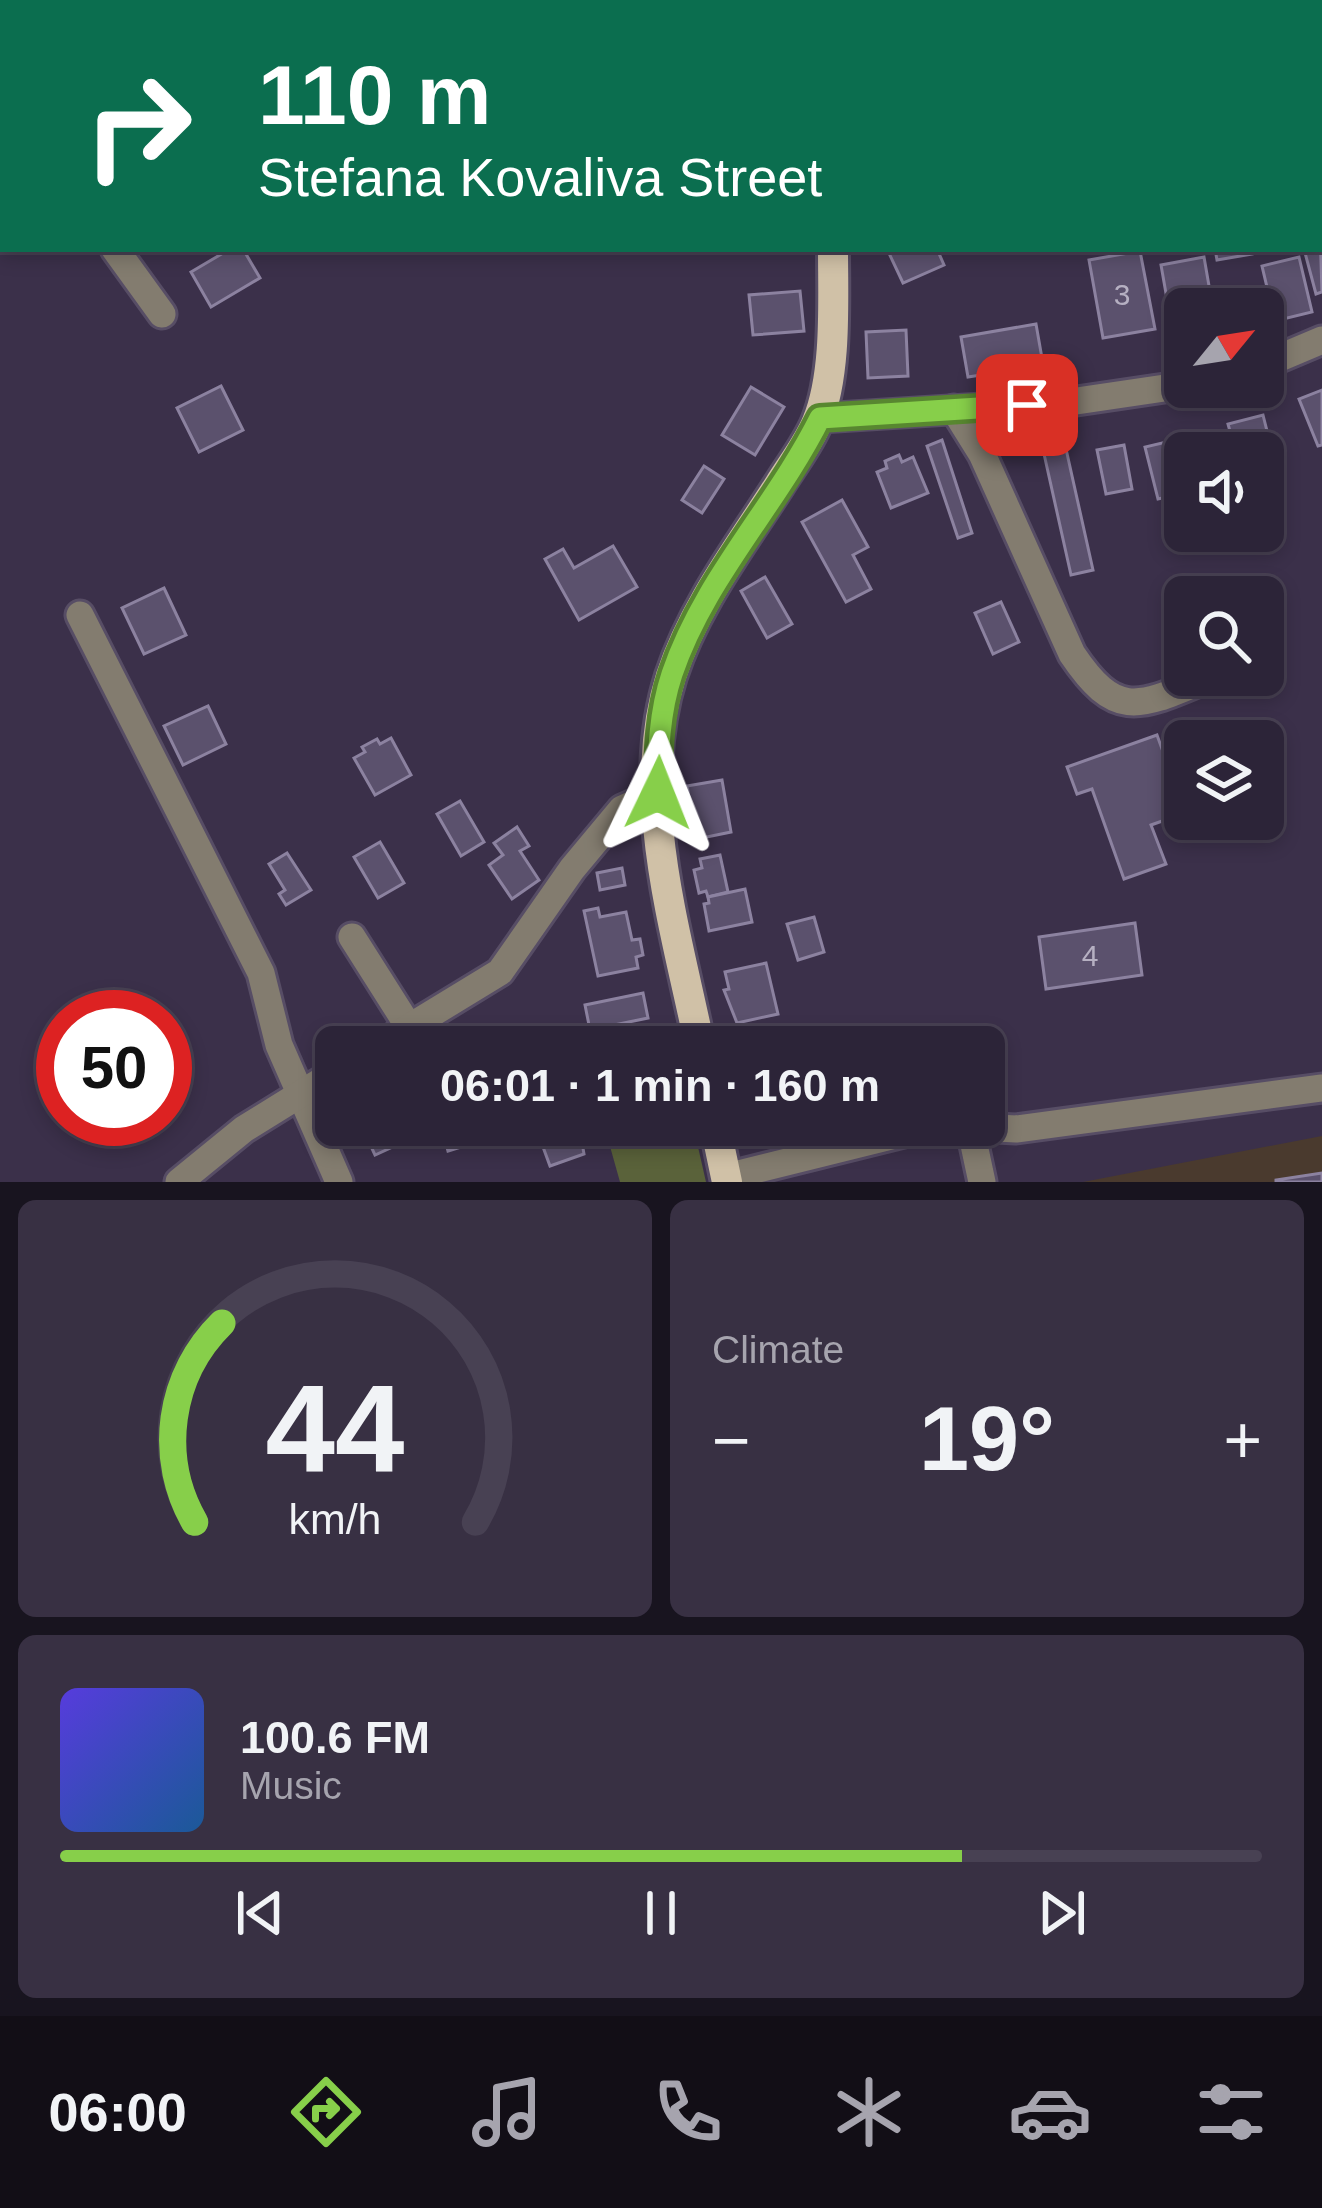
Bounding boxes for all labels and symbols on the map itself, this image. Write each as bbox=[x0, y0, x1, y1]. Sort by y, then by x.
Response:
house number: 3 bbox=[1114, 278, 1130, 311]
north arrow bbox=[1164, 288, 1284, 408]
pin bbox=[976, 354, 1078, 456]
position arrow bbox=[595, 730, 721, 856]
house number: 4 bbox=[1082, 939, 1098, 972]
speed limit sign: 50 bbox=[36, 990, 192, 1146]

